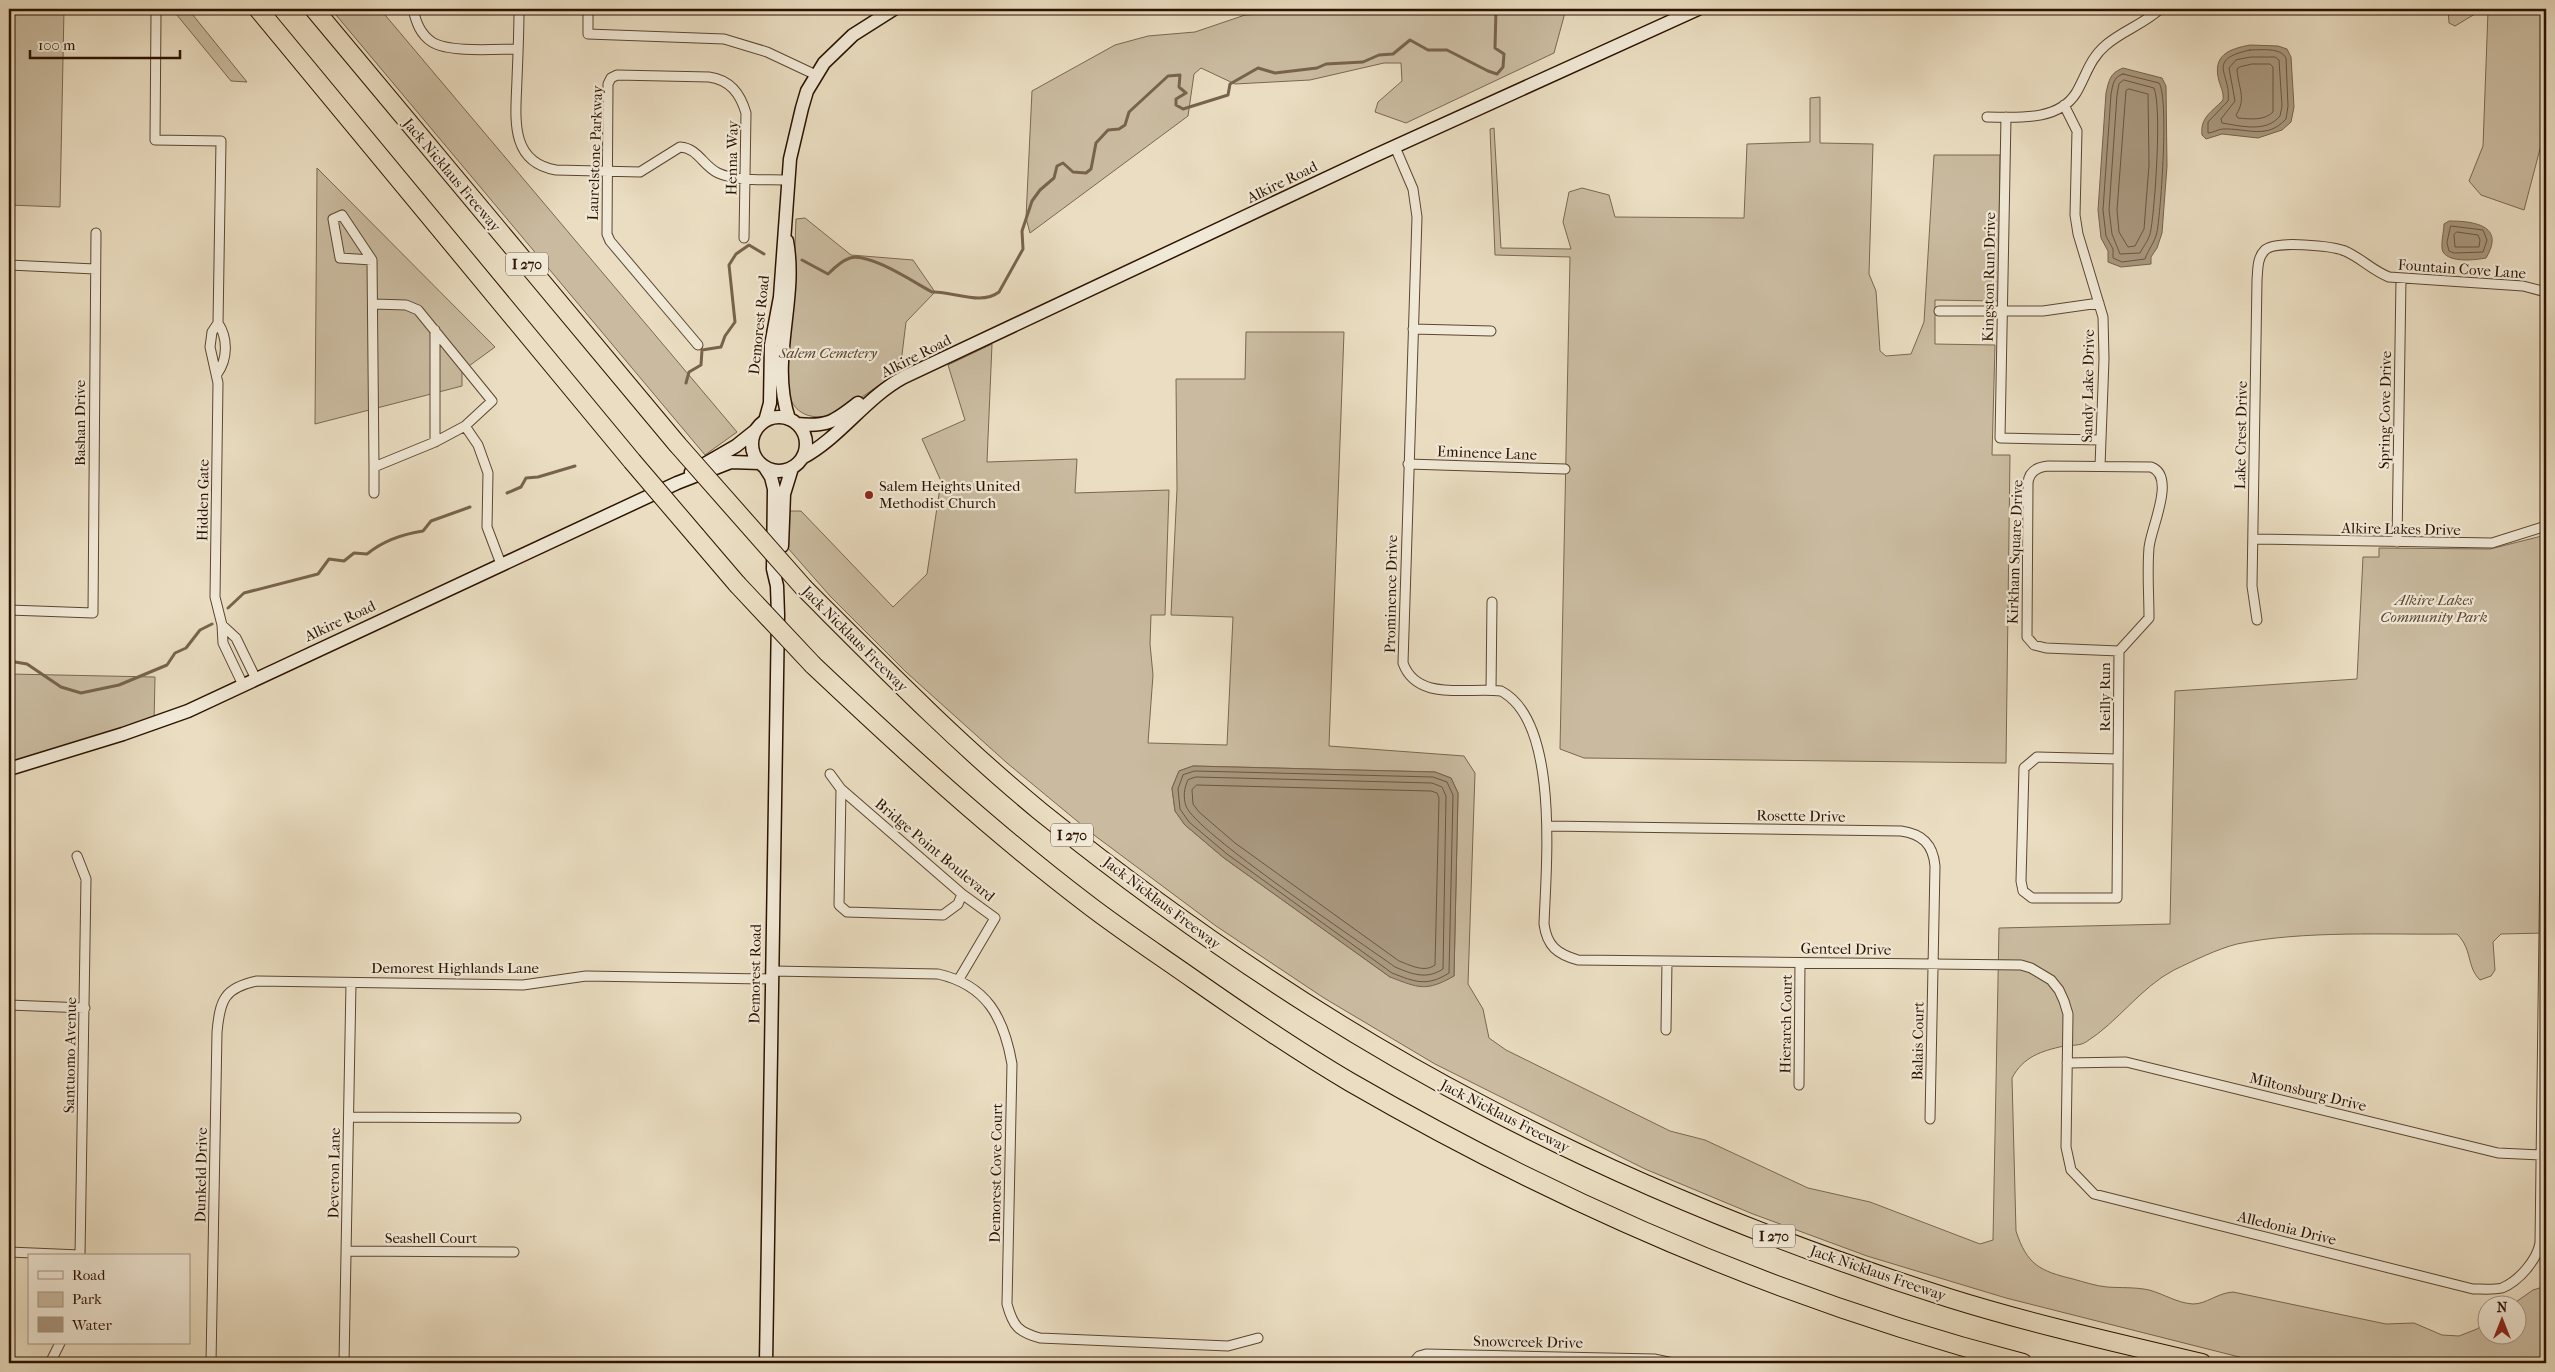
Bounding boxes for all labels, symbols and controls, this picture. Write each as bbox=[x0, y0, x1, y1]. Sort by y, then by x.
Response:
scale bar bbox=[30, 28, 180, 60]
text: 100 m bbox=[38, 36, 76, 54]
street label: Laurelstone Parkway bbox=[584, 84, 606, 221]
street label: Jack Nicklaus Freeway bbox=[399, 114, 505, 236]
street label: Henna Way bbox=[722, 119, 742, 196]
street label: Alkire Road bbox=[1243, 157, 1321, 207]
street label: Kingston Run Drive bbox=[1979, 211, 1999, 342]
road number: I 270 bbox=[506, 252, 548, 276]
street label: Fountain Cove Lane bbox=[2397, 256, 2527, 283]
street label: Demorest Road bbox=[745, 274, 773, 376]
street label: Sandy Lake Drive bbox=[2078, 329, 2098, 443]
street label: Alkire Road bbox=[877, 330, 955, 382]
park label: Salem Cemetery bbox=[778, 344, 878, 362]
street label: Spring Cove Drive bbox=[2375, 350, 2395, 469]
street label: Bashan Drive bbox=[71, 379, 89, 466]
street label: Lake Crest Drive bbox=[2231, 380, 2251, 489]
street label: Eminence Lane bbox=[1437, 442, 1538, 464]
street label: Hidden Gate bbox=[193, 458, 213, 541]
place label: Salem Heights United Methodist Church bbox=[879, 477, 1021, 512]
street label: Kirkham Square Drive bbox=[2003, 479, 2027, 625]
marker: Salem Heights United Methodist Church bbox=[863, 489, 875, 501]
street label: Alkire Lakes Drive bbox=[2340, 519, 2461, 539]
street label: Prominence Drive bbox=[1381, 534, 1401, 653]
street label: Jack Nicklaus Freeway bbox=[798, 582, 912, 696]
park label: Alkire Lakes Community Park bbox=[2380, 591, 2488, 626]
street label: Alkire Road bbox=[301, 596, 379, 646]
street label: Reilly Run bbox=[2096, 662, 2114, 732]
street label: Bridge Point Boulevard bbox=[871, 795, 999, 906]
street label: Rosette Drive bbox=[1756, 806, 1846, 826]
road number: I 270 bbox=[1051, 824, 1093, 846]
street label: Jack Nicklaus Freeway bbox=[1099, 852, 1225, 954]
street label: Demorest Road bbox=[745, 923, 765, 1024]
street label: Genteel Drive bbox=[1800, 939, 1892, 959]
street label: Demorest Highlands Lane bbox=[371, 959, 540, 977]
street label: Hierarch Court bbox=[1776, 974, 1796, 1074]
street label: Santuomo Avenue bbox=[60, 996, 80, 1113]
street label: Balais Court bbox=[1908, 1001, 1928, 1081]
street label: Miltonsburg Drive bbox=[2248, 1069, 2369, 1115]
street label: Jack Nicklaus Freeway bbox=[1436, 1075, 1574, 1157]
street label: Demorest Cove Court bbox=[986, 1102, 1006, 1243]
street label: Dunkeld Drive bbox=[191, 1126, 211, 1223]
street label: Deveron Lane bbox=[324, 1127, 344, 1219]
street label: Alledonia Drive bbox=[2235, 1207, 2339, 1249]
road number: I 270 bbox=[1753, 1224, 1795, 1248]
street label: Seashell Court bbox=[385, 1229, 478, 1247]
street label: Jack Nicklaus Freeway bbox=[1807, 1241, 1949, 1305]
legend bbox=[28, 1254, 190, 1344]
text: Road bbox=[72, 1266, 106, 1284]
text: Park bbox=[72, 1290, 102, 1308]
north arrow bbox=[2478, 1294, 2528, 1344]
text: N bbox=[2497, 1299, 2508, 1316]
text: Water bbox=[71, 1316, 112, 1334]
street label: Snowcreek Drive bbox=[1473, 1332, 1584, 1352]

